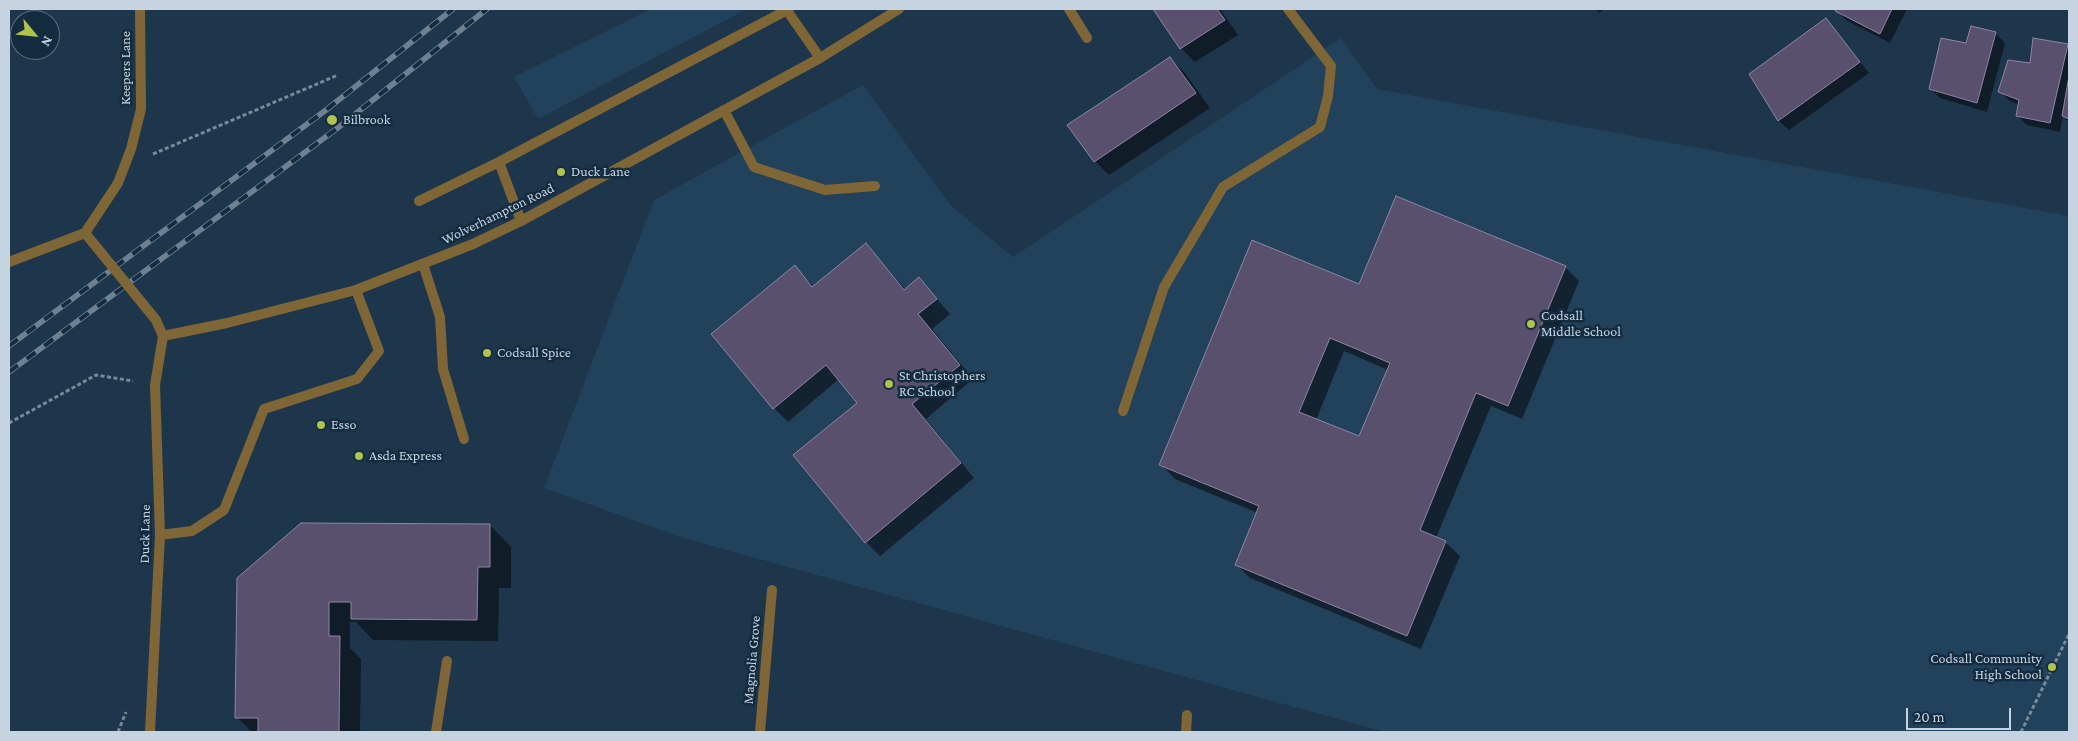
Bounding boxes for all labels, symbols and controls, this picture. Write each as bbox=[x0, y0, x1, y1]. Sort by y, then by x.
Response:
north arrow bbox=[10, 10, 60, 60]
street label: Keepers Lane bbox=[118, 31, 134, 105]
text: N bbox=[38, 34, 57, 50]
place label: Bilbrook bbox=[343, 112, 390, 128]
marker: Bilbrook bbox=[325, 113, 339, 127]
place label: Duck Lane bbox=[571, 164, 630, 180]
marker: Duck Lane bbox=[555, 166, 567, 178]
street label: Wolverhampton Road bbox=[439, 180, 557, 248]
place label: Codsall Middle School bbox=[1541, 308, 1621, 341]
marker: Codsall Middle School bbox=[1525, 318, 1537, 330]
place label: Codsall Spice bbox=[497, 345, 571, 361]
marker: Codsall Spice bbox=[481, 347, 493, 359]
place label: St Christophers RC School bbox=[899, 368, 986, 401]
marker: St Christophers RC School bbox=[883, 378, 895, 390]
place label: Esso bbox=[331, 417, 357, 433]
marker: Esso bbox=[315, 419, 327, 431]
place label: Asda Express bbox=[369, 448, 442, 464]
marker: Asda Express bbox=[353, 450, 365, 462]
street label: Duck Lane bbox=[136, 504, 154, 564]
street label: Magnolia Grove bbox=[740, 615, 764, 705]
place label: Codsall Community High School bbox=[1930, 651, 2042, 684]
marker: Codsall Community High School bbox=[2046, 661, 2058, 673]
scale bar bbox=[1908, 698, 2013, 730]
text: 20 m bbox=[1914, 709, 1945, 725]

